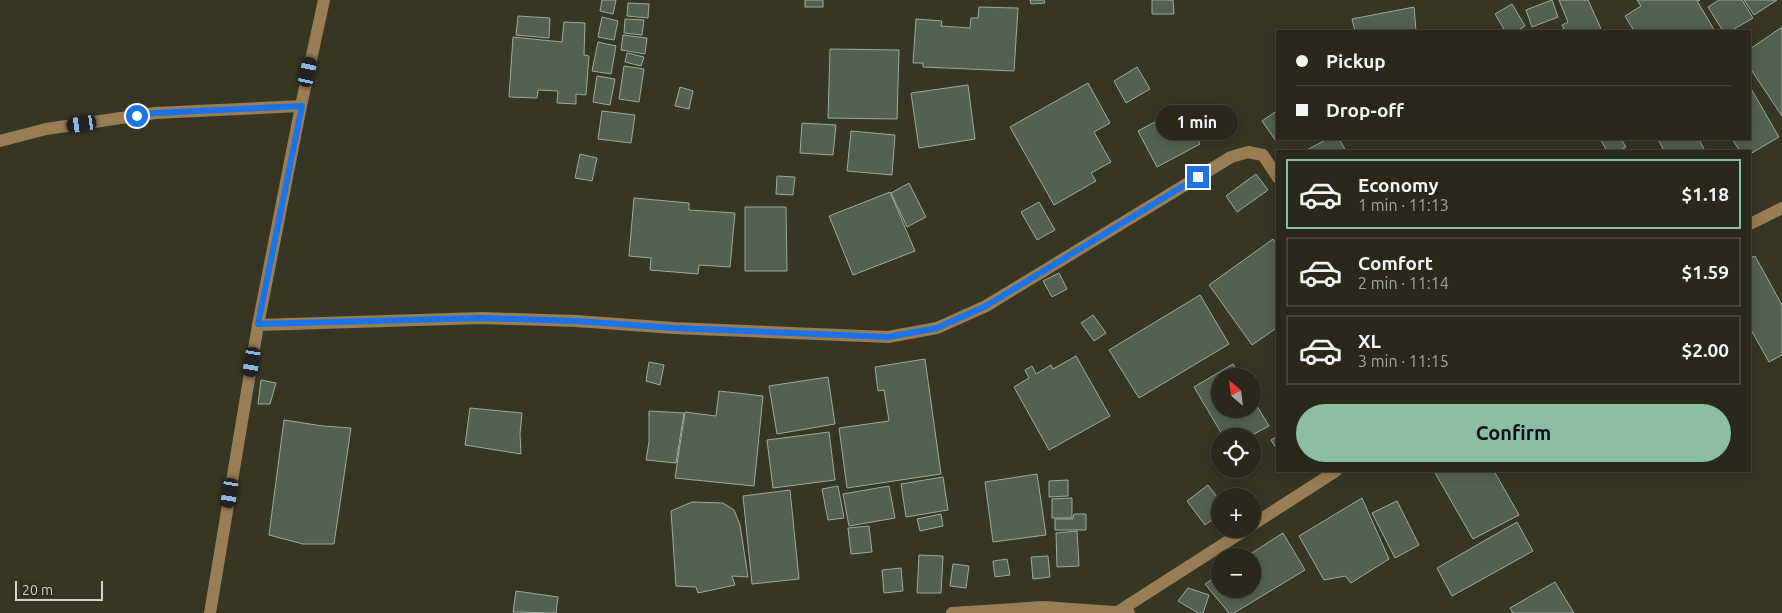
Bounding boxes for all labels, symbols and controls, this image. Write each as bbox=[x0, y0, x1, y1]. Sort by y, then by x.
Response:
text: Pickup bbox=[1326, 50, 1386, 72]
car bbox=[297, 56, 318, 88]
text: Drop-off bbox=[1326, 99, 1404, 121]
callout: 1 min bbox=[1157, 104, 1239, 140]
route start bbox=[126, 105, 148, 127]
text: 1 min bbox=[1177, 113, 1217, 131]
car bbox=[66, 114, 97, 134]
route end bbox=[1187, 166, 1209, 188]
icon: car bbox=[1298, 172, 1343, 217]
text: Economy bbox=[1358, 174, 1439, 196]
text: $1.18 bbox=[1681, 183, 1729, 205]
text: 1 min · 11:13 bbox=[1358, 196, 1449, 214]
icon: car bbox=[1298, 250, 1343, 295]
text: Comfort bbox=[1358, 252, 1433, 274]
text: $1.59 bbox=[1681, 261, 1729, 283]
text: 2 min · 11:14 bbox=[1358, 274, 1449, 292]
icon: car bbox=[1298, 328, 1343, 373]
text: XL bbox=[1358, 330, 1381, 352]
text: $2.00 bbox=[1681, 339, 1729, 361]
car bbox=[242, 346, 261, 378]
text: 3 min · 11:15 bbox=[1358, 352, 1449, 370]
north arrow bbox=[1211, 368, 1261, 418]
map controls bbox=[1211, 368, 1261, 598]
button: Confirm bbox=[1296, 404, 1731, 462]
button: locate bbox=[1211, 428, 1261, 478]
car bbox=[220, 477, 239, 509]
button: + bbox=[1211, 488, 1261, 538]
button: − bbox=[1211, 548, 1261, 598]
scale bar bbox=[15, 578, 102, 601]
text: 20 m bbox=[22, 582, 53, 598]

